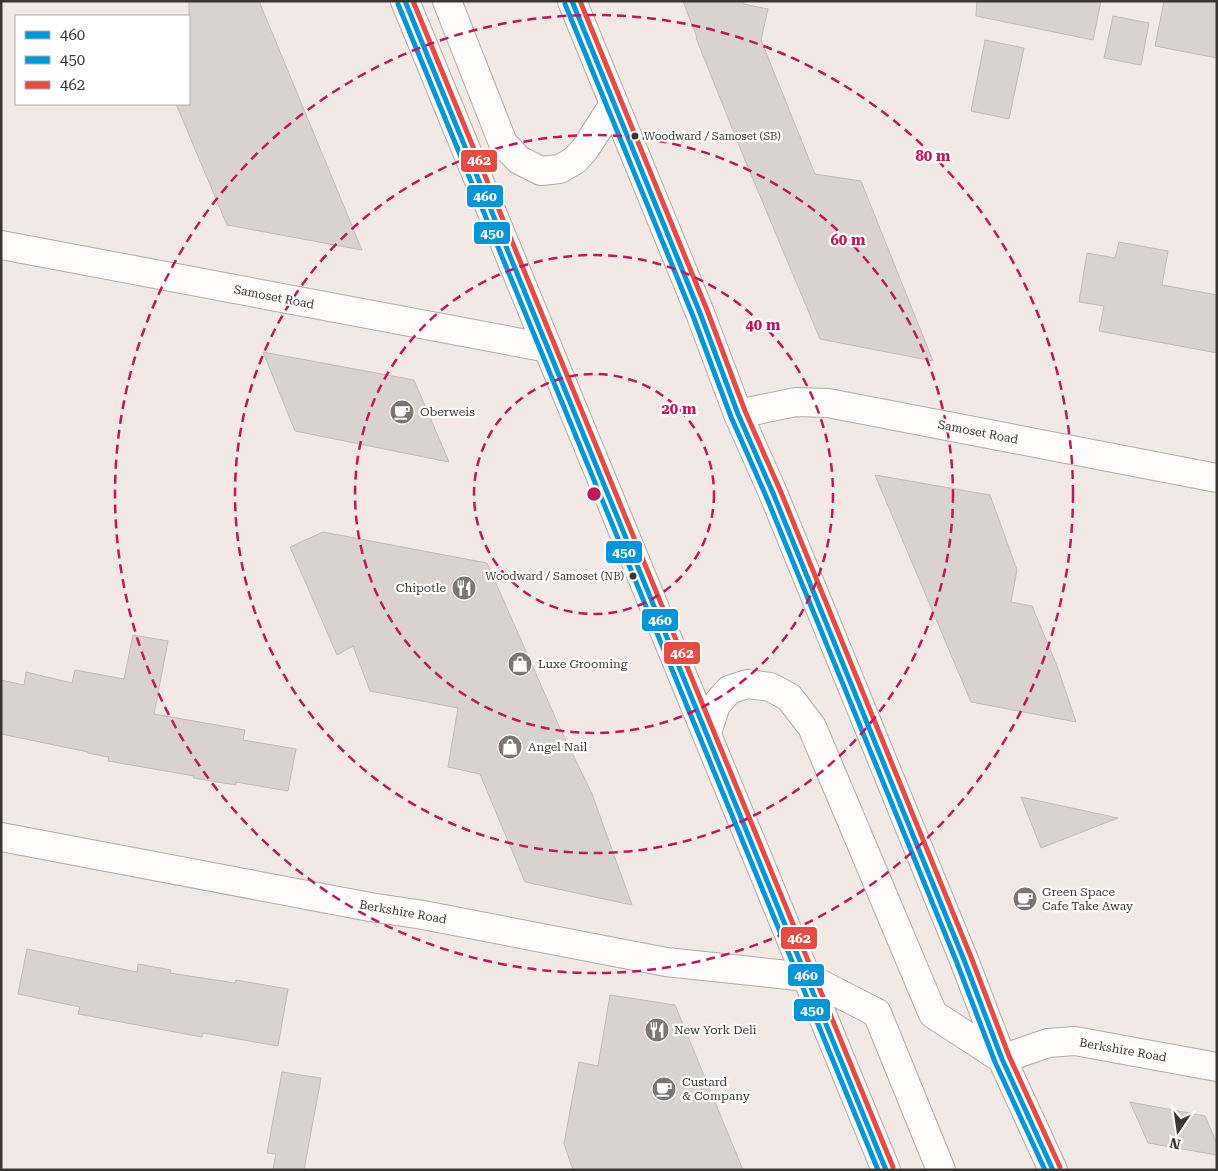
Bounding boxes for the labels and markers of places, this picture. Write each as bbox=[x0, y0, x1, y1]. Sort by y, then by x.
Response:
place label: Woodward / Samoset (SB) bbox=[644, 130, 781, 143]
marker: Woodward / Samoset (SB) bbox=[630, 131, 640, 141]
cafe icon: Oberweis bbox=[389, 399, 415, 425]
place label: Oberweis bbox=[420, 405, 475, 419]
centre of rings bbox=[585, 485, 603, 503]
place label: Woodward / Samoset (NB) bbox=[485, 570, 624, 583]
marker: Woodward / Samoset (NB) bbox=[628, 571, 638, 581]
restaurant icon: Chipotle bbox=[451, 575, 477, 601]
place label: Chipotle bbox=[396, 581, 446, 595]
shop icon: Luxe Grooming bbox=[507, 651, 533, 677]
place label: Luxe Grooming bbox=[538, 657, 628, 671]
shop icon: Angel Nail bbox=[497, 734, 523, 760]
place label: Angel Nail bbox=[528, 740, 588, 754]
place label: Green Space Cafe Take Away bbox=[1042, 885, 1134, 913]
cafe icon: Green Space Cafe Take Away bbox=[1012, 886, 1038, 912]
restaurant icon: New York Deli bbox=[644, 1017, 670, 1043]
place label: New York Deli bbox=[674, 1023, 757, 1037]
place label: Custard & Company bbox=[682, 1075, 751, 1103]
cafe icon: Custard & Company bbox=[651, 1076, 677, 1102]

